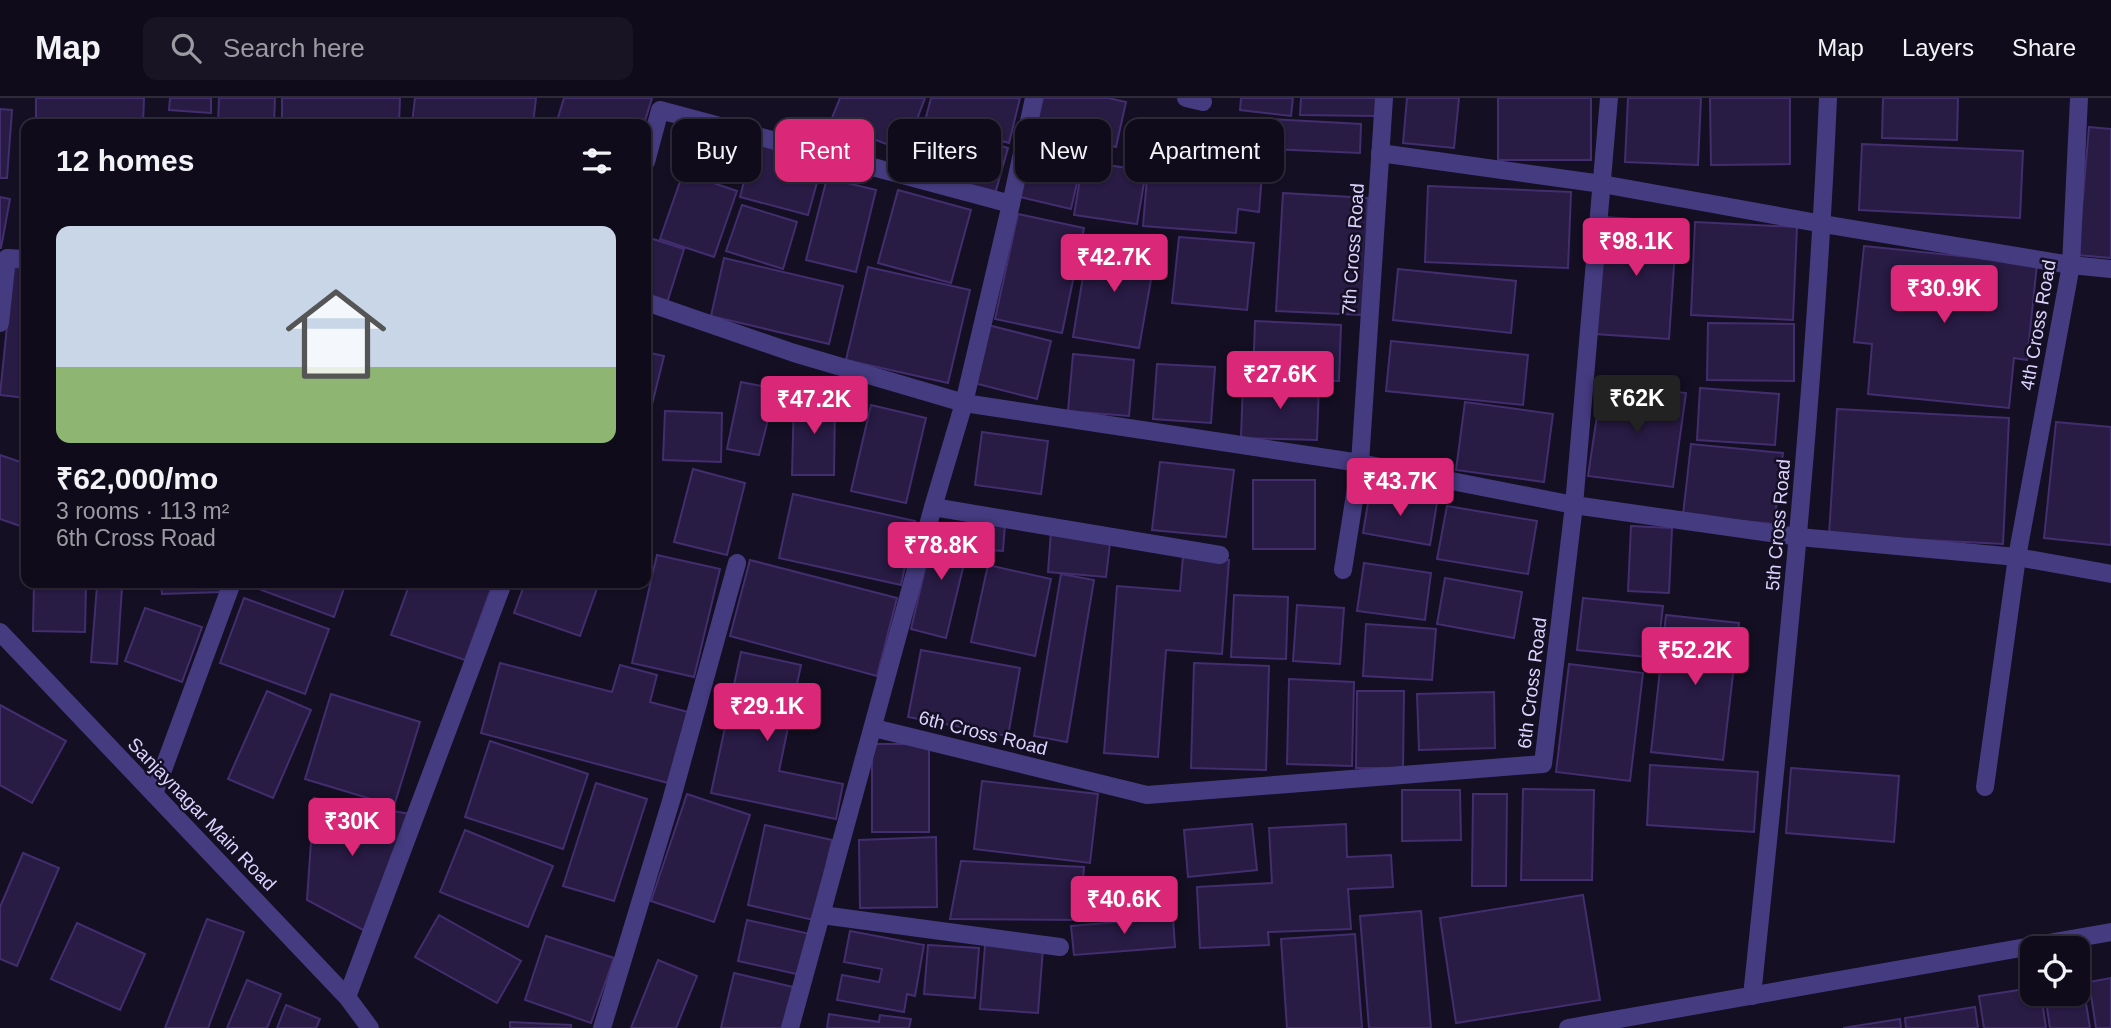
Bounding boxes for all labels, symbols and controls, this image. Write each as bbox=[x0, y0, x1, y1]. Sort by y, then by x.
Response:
search box bbox=[143, 17, 633, 80]
text: Map bbox=[35, 29, 101, 66]
icon: search bbox=[167, 29, 205, 67]
text: Search here bbox=[223, 33, 365, 63]
text: Map bbox=[1817, 34, 1864, 61]
text: Layers bbox=[1902, 34, 1974, 61]
text: Share bbox=[2012, 34, 2076, 61]
chip: Buy bbox=[672, 119, 761, 182]
chip: Rent bbox=[775, 119, 874, 182]
chip: Filters bbox=[888, 119, 1001, 182]
chip: New bbox=[1015, 119, 1111, 182]
chip: Apartment bbox=[1125, 119, 1284, 182]
icon: filters bbox=[578, 142, 616, 180]
text: 12 homes bbox=[56, 144, 194, 177]
street label: 7th Cross Road bbox=[1338, 182, 1368, 316]
pin: ₹98.1K bbox=[1579, 218, 1693, 278]
text: ₹98.1K bbox=[1599, 228, 1673, 254]
pin: ₹42.7K bbox=[1057, 234, 1171, 294]
text: ₹42.7K bbox=[1077, 244, 1151, 270]
street label: 4th Cross Road bbox=[2016, 258, 2060, 392]
pin: ₹30.9K bbox=[1887, 266, 2001, 325]
icon: home bbox=[273, 271, 399, 397]
text: ₹30.9K bbox=[1907, 275, 1981, 301]
pin: ₹27.6K bbox=[1223, 352, 1337, 411]
text: ₹27.6K bbox=[1243, 361, 1317, 387]
pin: ₹47.2K bbox=[757, 376, 871, 436]
pin: ₹62K bbox=[1596, 376, 1678, 435]
text: ₹62K bbox=[1609, 385, 1665, 411]
text: ₹47.2K bbox=[777, 386, 851, 412]
pin: ₹43.7K bbox=[1343, 458, 1457, 518]
street label: 5th Cross Road bbox=[1762, 458, 1794, 592]
text: ₹62,000/mo bbox=[56, 462, 218, 495]
text: ₹43.7K bbox=[1363, 468, 1437, 494]
text: 3 rooms · 113 m² bbox=[56, 498, 229, 524]
pin: ₹78.8K bbox=[884, 522, 998, 582]
text: 6th Cross Road bbox=[56, 525, 216, 551]
text: ₹78.8K bbox=[904, 532, 978, 558]
street label: 6th Cross Road bbox=[1514, 616, 1550, 750]
pin: ₹52.2K bbox=[1638, 628, 1752, 687]
text: ₹52.2K bbox=[1658, 637, 1732, 663]
pin: ₹29.1K bbox=[710, 684, 824, 743]
text: ₹29.1K bbox=[730, 693, 804, 719]
street label: 6th Cross Road bbox=[916, 707, 1050, 759]
street label: Sanjaynagar Main Road bbox=[124, 733, 280, 895]
pin: ₹30K bbox=[311, 798, 393, 858]
text: ₹30K bbox=[324, 808, 380, 834]
pin: ₹40.6K bbox=[1067, 876, 1181, 936]
text: ₹40.6K bbox=[1087, 886, 1161, 912]
map controls bbox=[2020, 936, 2090, 1006]
button: locate bbox=[2020, 936, 2090, 1006]

